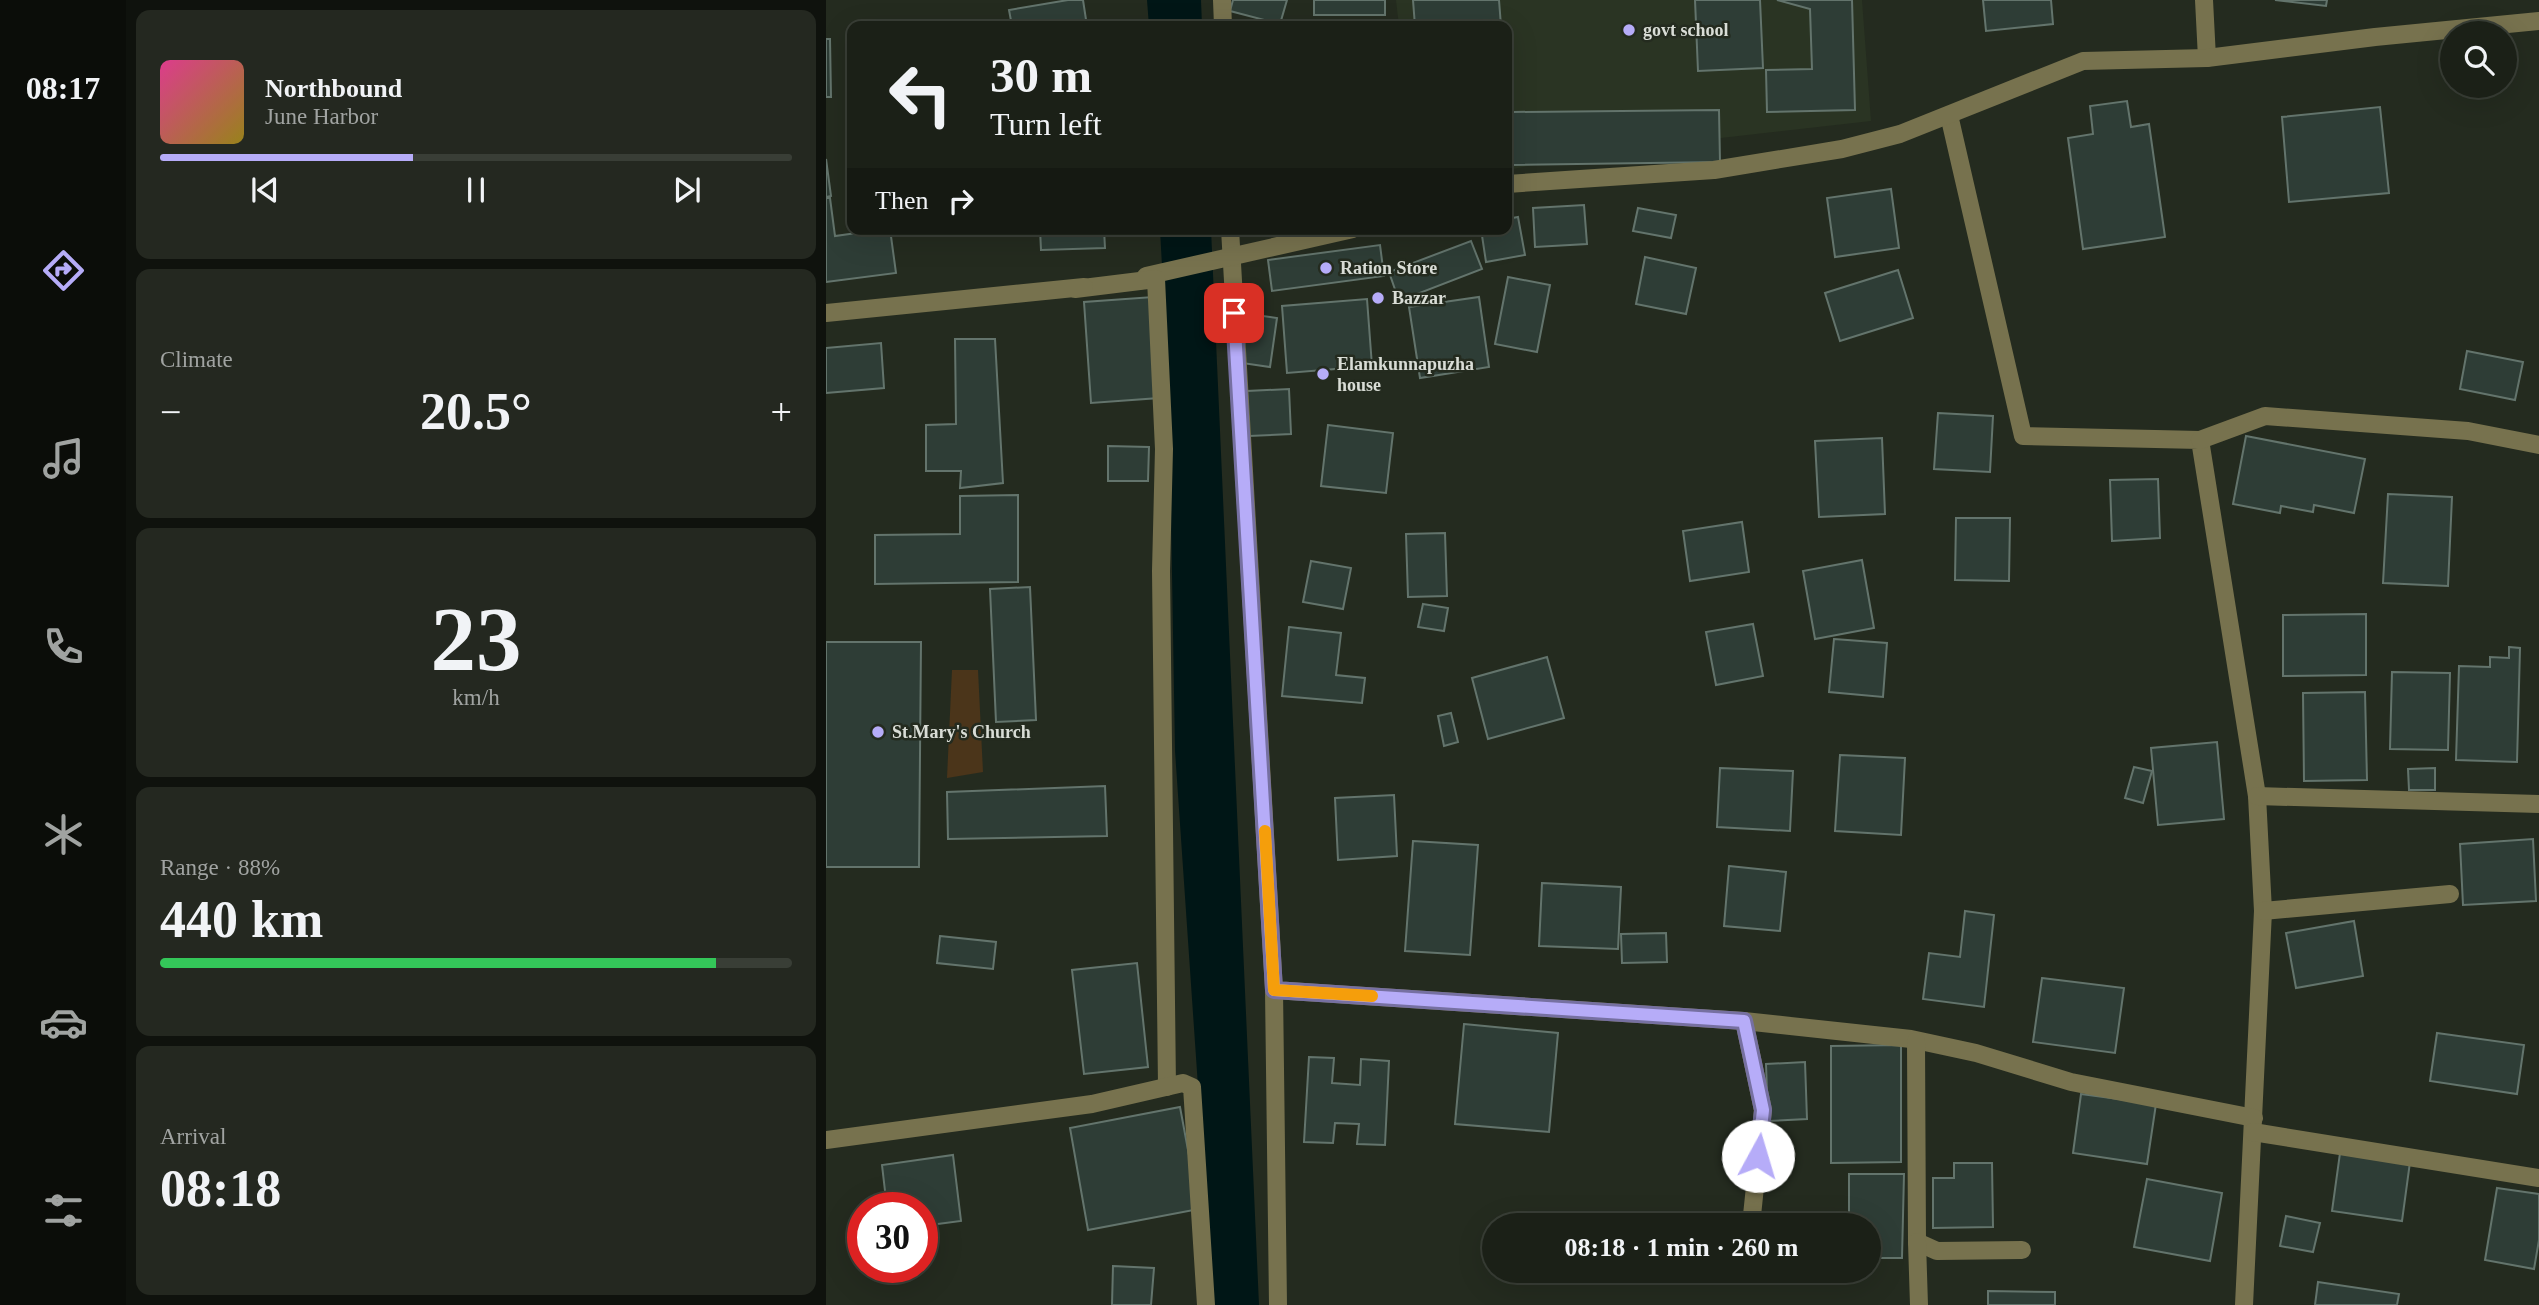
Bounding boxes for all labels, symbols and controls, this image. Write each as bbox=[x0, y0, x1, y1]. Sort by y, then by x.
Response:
place label: govt school bbox=[1643, 20, 1729, 40]
map controls bbox=[2440, 21, 2517, 98]
button: search bbox=[2440, 21, 2517, 98]
marker: govt school bbox=[1621, 22, 1637, 38]
text: 30 m bbox=[990, 48, 1092, 103]
icon: left bbox=[875, 49, 966, 140]
text: 08:17 bbox=[26, 70, 100, 106]
text: Northbound bbox=[265, 74, 402, 103]
text: June Harbor bbox=[265, 104, 378, 129]
text: Turn left bbox=[990, 106, 1102, 142]
icon: previous bbox=[246, 171, 284, 209]
icon: pause bbox=[457, 171, 495, 209]
icon: next bbox=[668, 171, 706, 209]
icon: right bbox=[942, 182, 980, 220]
text: Then bbox=[875, 186, 928, 215]
icon: directions bbox=[39, 246, 88, 295]
place label: Ration Store bbox=[1340, 258, 1437, 278]
marker: Ration Store bbox=[1318, 260, 1334, 276]
pin bbox=[1204, 283, 1264, 343]
place label: Bazzar bbox=[1392, 288, 1446, 308]
marker: Bazzar bbox=[1370, 290, 1386, 306]
icon: arrive bbox=[1215, 294, 1253, 332]
text: Climate bbox=[160, 347, 233, 372]
place label: Elamkunnapuzha house bbox=[1337, 354, 1474, 395]
marker: Elamkunnapuzha house bbox=[1315, 366, 1331, 382]
text: 20.5° bbox=[420, 383, 532, 440]
text: − bbox=[160, 391, 181, 433]
text: + bbox=[771, 391, 792, 433]
icon: music bbox=[39, 434, 88, 483]
text: 23 bbox=[431, 589, 522, 690]
icon: phone bbox=[39, 622, 88, 671]
text: km/h bbox=[452, 685, 500, 710]
place label: St.Mary's Church bbox=[892, 722, 1031, 742]
marker: St.Mary's Church bbox=[870, 724, 886, 740]
icon: climate bbox=[39, 810, 88, 859]
text: Range · 88% bbox=[160, 855, 280, 880]
text: 440 km bbox=[160, 891, 323, 948]
icon: car bbox=[39, 998, 88, 1047]
position arrow bbox=[1721, 1119, 1795, 1193]
text: Arrival bbox=[160, 1124, 226, 1149]
text: 08:18 bbox=[160, 1160, 281, 1217]
icon: filters bbox=[39, 1186, 88, 1235]
speed limit sign: 30 bbox=[847, 1192, 938, 1283]
text: 08:18 · 1 min · 260 m bbox=[1565, 1233, 1799, 1262]

